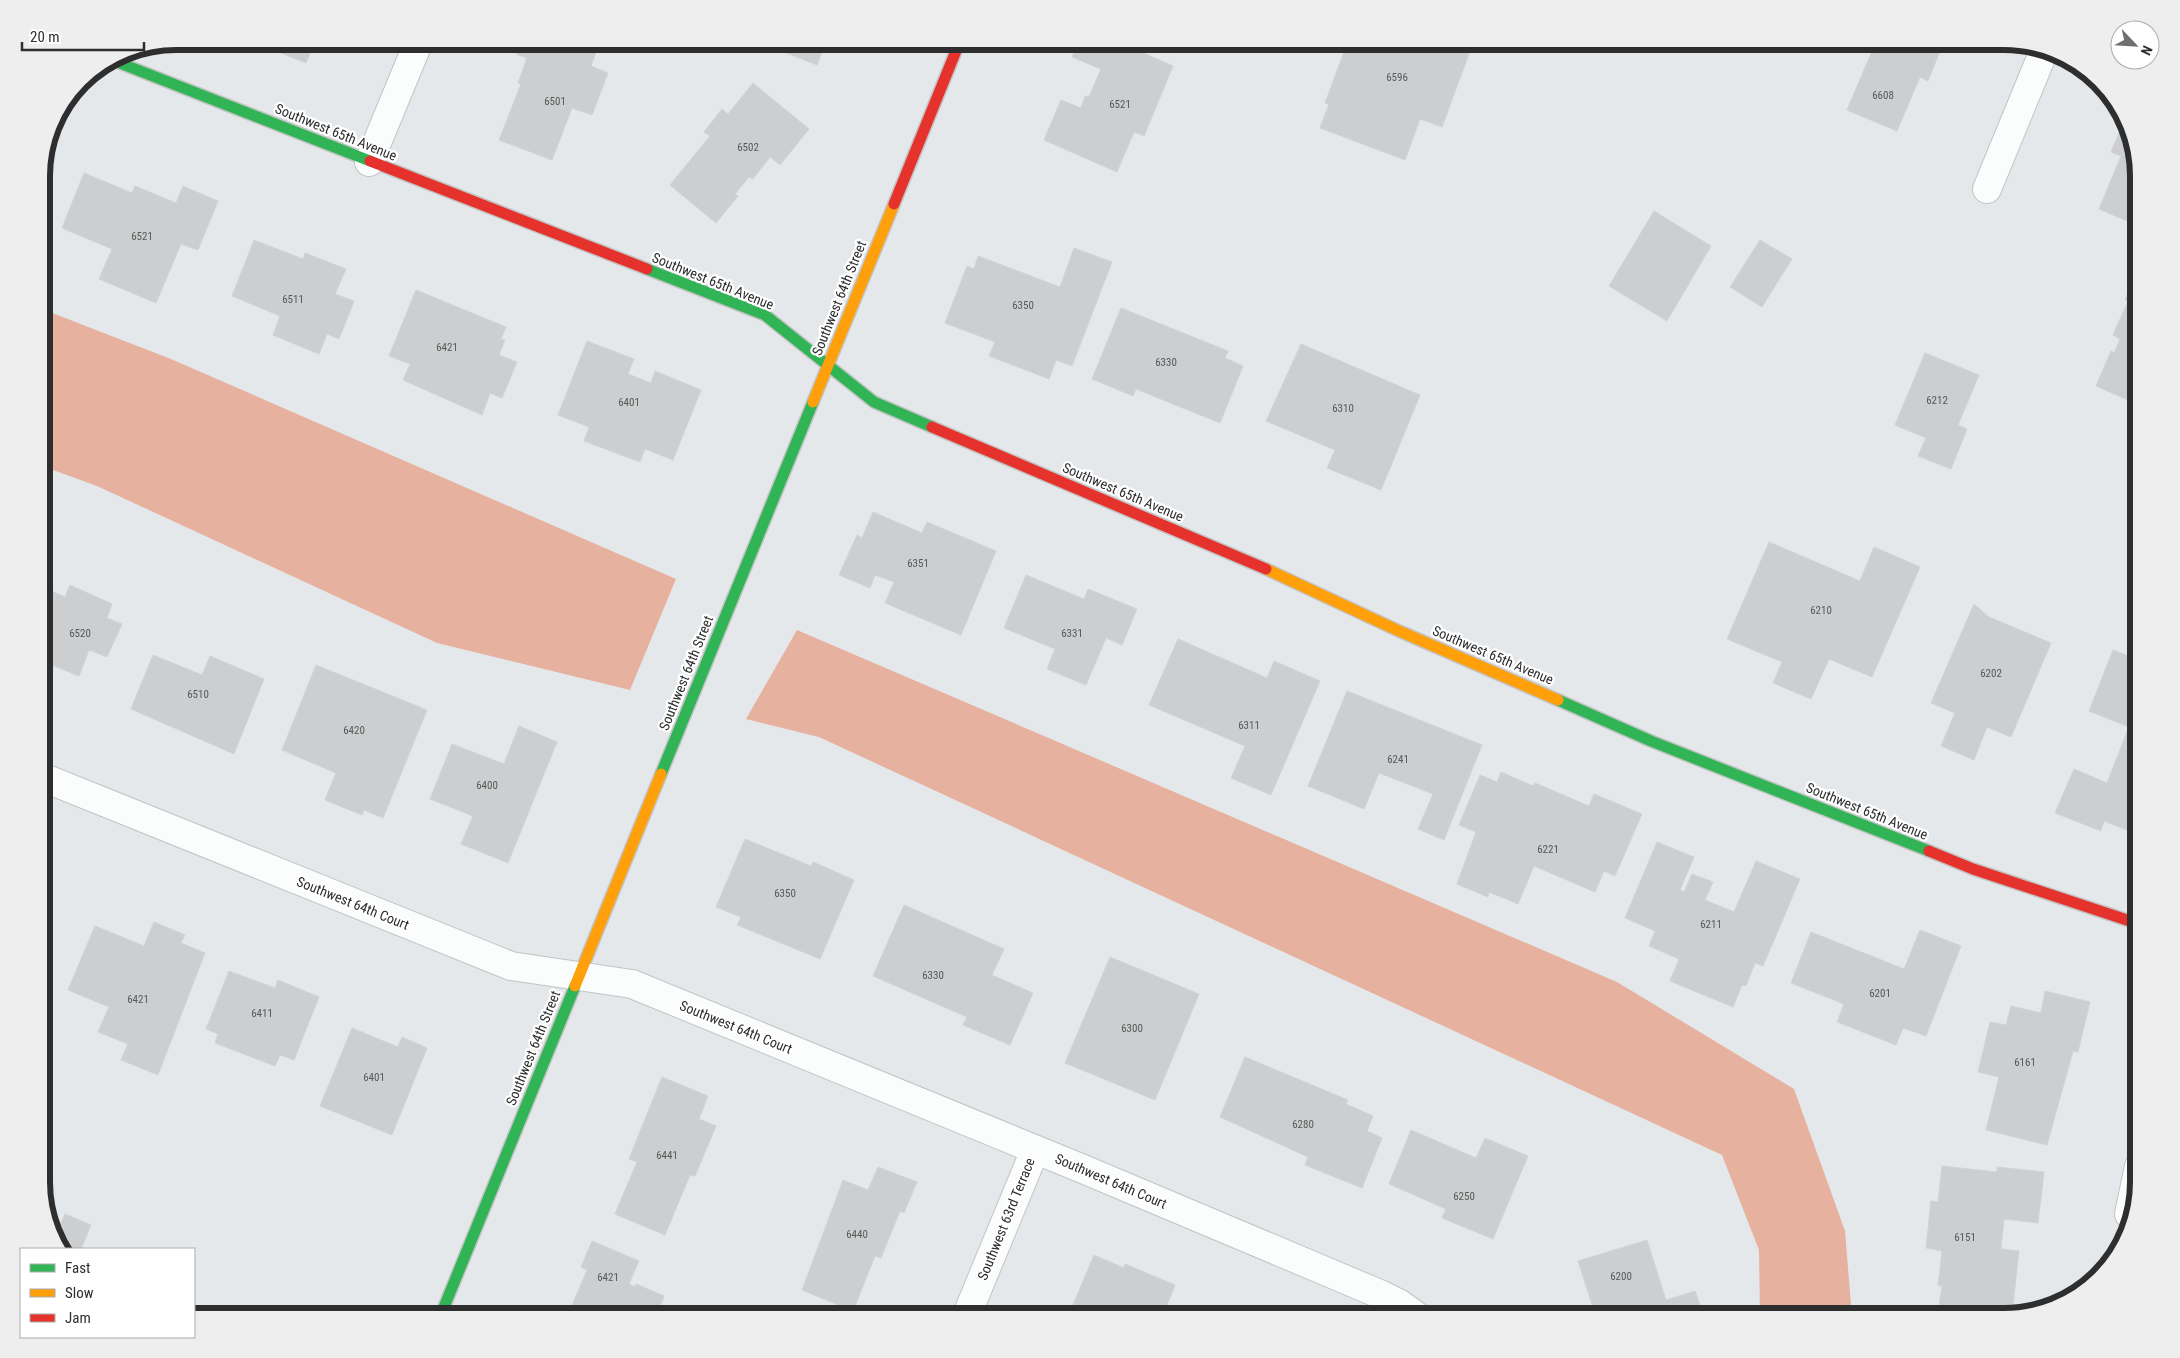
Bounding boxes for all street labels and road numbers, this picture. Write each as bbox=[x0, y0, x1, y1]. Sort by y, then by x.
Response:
street label: Southwest 65th Avenue bbox=[273, 100, 399, 164]
street label: Southwest 64th Street bbox=[809, 238, 869, 358]
street label: Southwest 65th Avenue bbox=[650, 249, 776, 313]
street label: Southwest 65th Avenue bbox=[1060, 459, 1186, 525]
street label: Southwest 64th Street bbox=[656, 613, 716, 733]
street label: Southwest 65th Avenue bbox=[1430, 622, 1556, 688]
street label: Southwest 65th Avenue bbox=[1804, 779, 1930, 843]
street label: Southwest 64th Court bbox=[294, 873, 412, 933]
street label: Southwest 64th Street bbox=[503, 988, 563, 1108]
street label: Southwest 64th Court bbox=[677, 997, 795, 1057]
street label: Southwest 64th Court bbox=[1053, 1150, 1169, 1212]
street label: Southwest 63rd Terrace bbox=[974, 1155, 1038, 1282]

